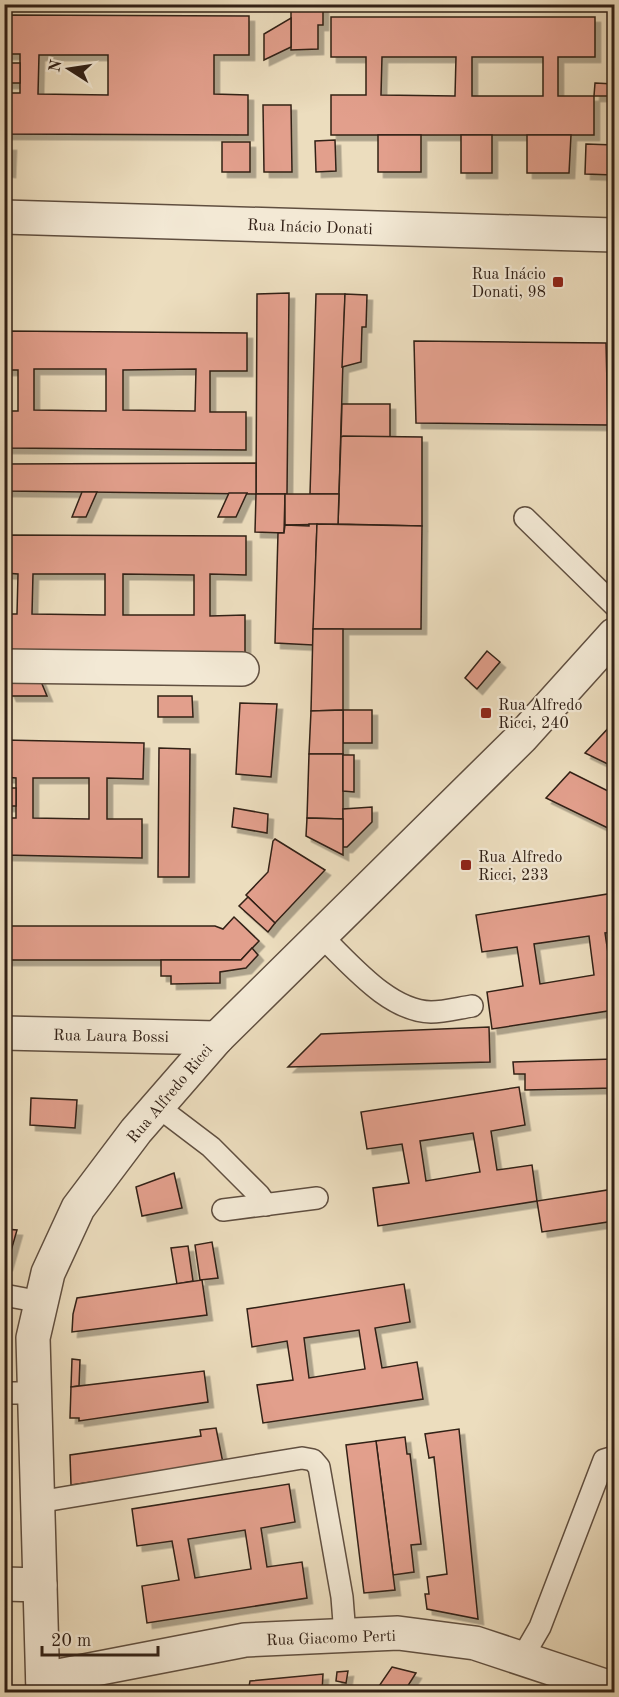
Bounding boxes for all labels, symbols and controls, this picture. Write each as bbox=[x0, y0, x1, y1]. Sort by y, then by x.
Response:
north arrow bbox=[39, 39, 99, 99]
text: N bbox=[47, 58, 66, 74]
street label: Rua Inácio Donati bbox=[247, 218, 373, 238]
place label: Rua Inácio Donati, 98 bbox=[472, 267, 546, 301]
marker: Rua Inácio Donati, 98 bbox=[551, 275, 565, 289]
place label: Rua Alfredo Ricci, 240 bbox=[498, 698, 582, 732]
marker: Rua Alfredo Ricci, 240 bbox=[479, 706, 493, 720]
place label: Rua Alfredo Ricci, 233 bbox=[478, 850, 562, 884]
marker: Rua Alfredo Ricci, 233 bbox=[459, 858, 473, 872]
street label: Rua Laura Bossi bbox=[53, 1028, 169, 1046]
street label: Rua Alfredo Ricci bbox=[125, 1042, 216, 1147]
scale bar bbox=[42, 1619, 158, 1657]
street label: Rua Giacomo Perti bbox=[266, 1629, 396, 1649]
text: 20 m bbox=[51, 1632, 91, 1650]

